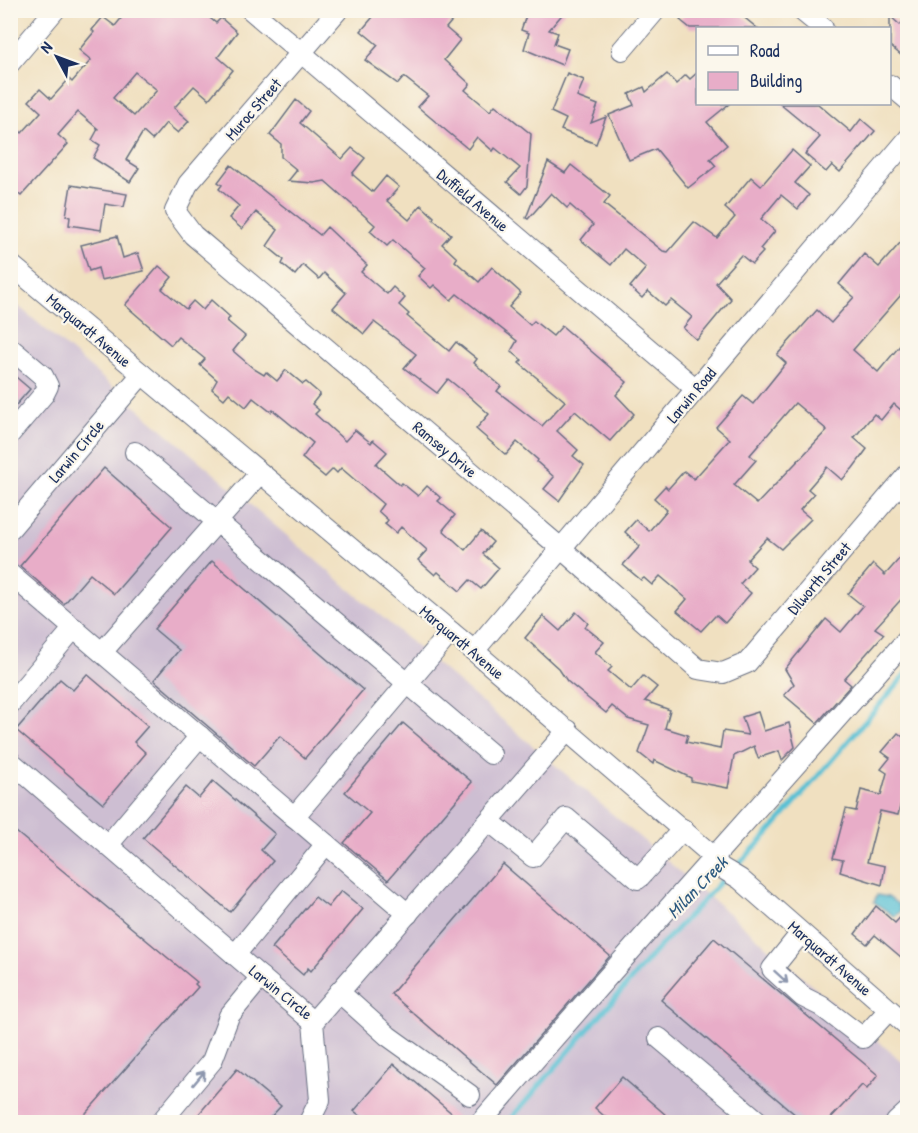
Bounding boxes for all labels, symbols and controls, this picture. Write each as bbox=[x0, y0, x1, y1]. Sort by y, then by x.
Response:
north arrow bbox=[27, 27, 87, 87]
legend bbox=[696, 27, 891, 105]
text: N bbox=[35, 36, 57, 58]
text: Road bbox=[750, 38, 780, 63]
text: Building bbox=[750, 68, 802, 93]
street label: Muroc Street bbox=[220, 73, 286, 145]
street label: Duffield Avenue bbox=[433, 164, 514, 237]
street label: Marquardt Avenue bbox=[42, 288, 136, 372]
street label: Larwin Road bbox=[661, 362, 721, 428]
street label: Larwin Circle bbox=[43, 414, 109, 487]
street label: Ramsey Drive bbox=[408, 416, 482, 483]
street label: Dilworth Street bbox=[782, 537, 856, 619]
street label: Marquardt Avenue bbox=[415, 600, 509, 684]
water label: Milan Creek bbox=[661, 849, 734, 924]
street label: Marquardt Avenue bbox=[783, 916, 877, 1001]
street label: Larwin Circle bbox=[245, 960, 318, 1025]
one-way arrow bbox=[773, 970, 788, 984]
one-way arrow bbox=[192, 1070, 205, 1086]

